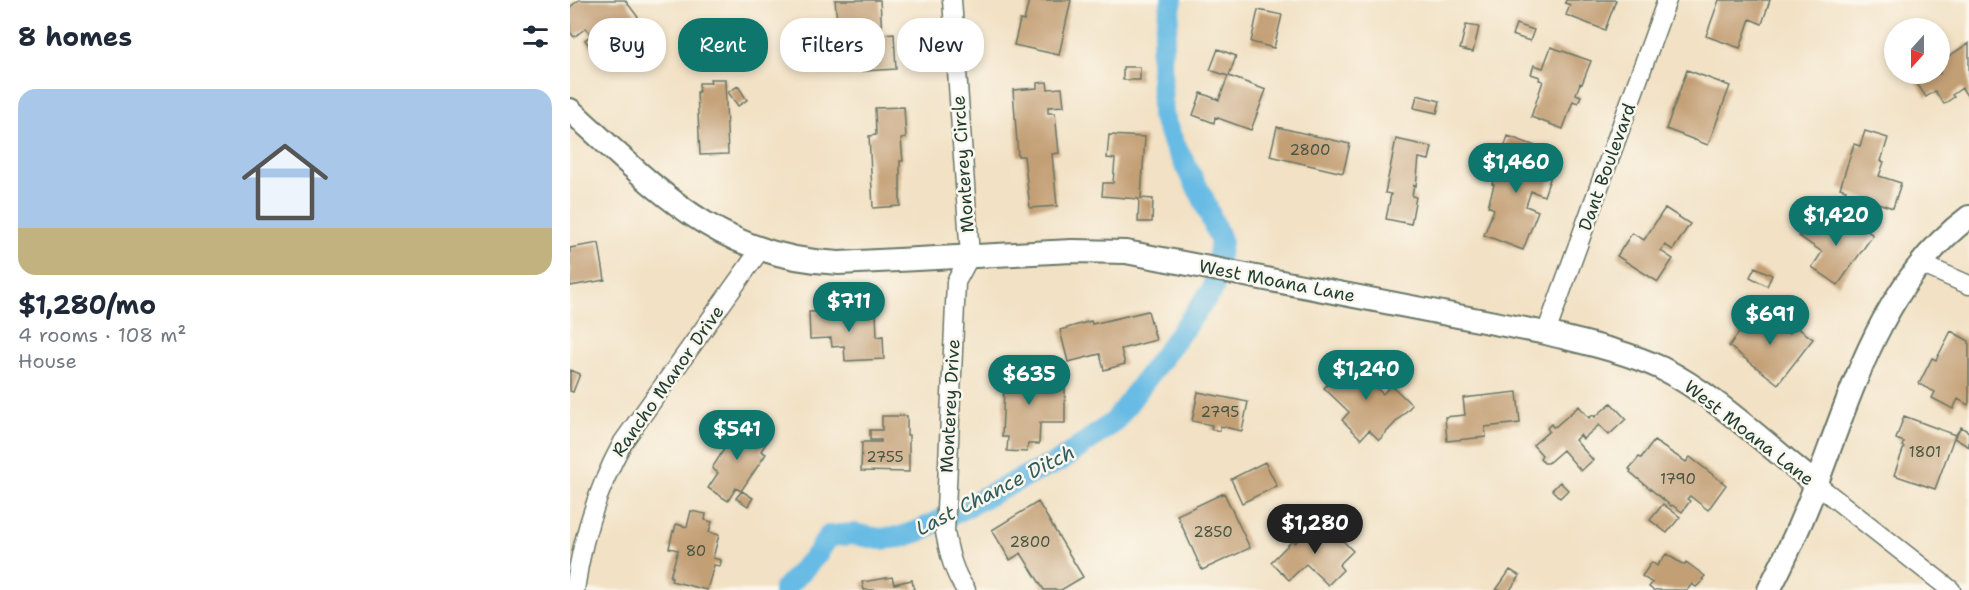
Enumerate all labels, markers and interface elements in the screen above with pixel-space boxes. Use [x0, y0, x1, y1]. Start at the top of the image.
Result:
chip: Buy [588, 18, 666, 72]
chip: Rent [678, 18, 768, 72]
chip: Filters [780, 18, 885, 72]
chip: New [897, 18, 984, 72]
north arrow [1884, 18, 1950, 84]
map controls [1884, 18, 1950, 84]
text: 8 homes [18, 19, 132, 54]
icon: filters [519, 20, 552, 53]
street label: Monterey Circle [946, 95, 980, 233]
street label: Dant Boulevard [1573, 100, 1641, 234]
icon: home [231, 128, 339, 236]
house number: 2800 [1289, 140, 1331, 160]
pin: $1,460 [1467, 143, 1565, 194]
text: $1,460 [1482, 149, 1550, 175]
pin: $1,420 [1787, 196, 1885, 247]
text: $1,420 [1803, 202, 1869, 228]
street label: West Moana Lane [1197, 254, 1357, 308]
pin: $711 [813, 282, 885, 333]
text: $1,280/mo [18, 287, 156, 322]
text: $711 [827, 288, 871, 314]
pin: $691 [1734, 295, 1806, 346]
street label: Rancho Manor Drive [607, 300, 729, 462]
text: $691 [1745, 301, 1795, 327]
text: 4 rooms · 108 m² [18, 322, 187, 348]
street label: Monterey Drive [935, 338, 965, 474]
text: House [18, 348, 77, 374]
pin: $1,240 [1317, 350, 1415, 401]
pin: $635 [993, 355, 1065, 406]
text: $1,240 [1332, 356, 1400, 382]
text: $635 [1002, 361, 1056, 387]
street label: West Moana Lane [1679, 375, 1819, 491]
house number: 2795 [1201, 402, 1239, 422]
pin: $541 [701, 410, 773, 461]
text: $541 [713, 416, 761, 442]
water label: Last Chance Ditch [911, 439, 1079, 541]
house number: 1801 [1909, 442, 1941, 462]
house number: 2755 [866, 447, 904, 467]
house number: 1790 [1660, 469, 1696, 489]
pin: $1,280 [1266, 504, 1364, 555]
text: $1,280 [1281, 510, 1349, 536]
house number: 2850 [1193, 522, 1233, 542]
house number: 2800 [1009, 532, 1051, 552]
house number: 80 [686, 541, 706, 561]

